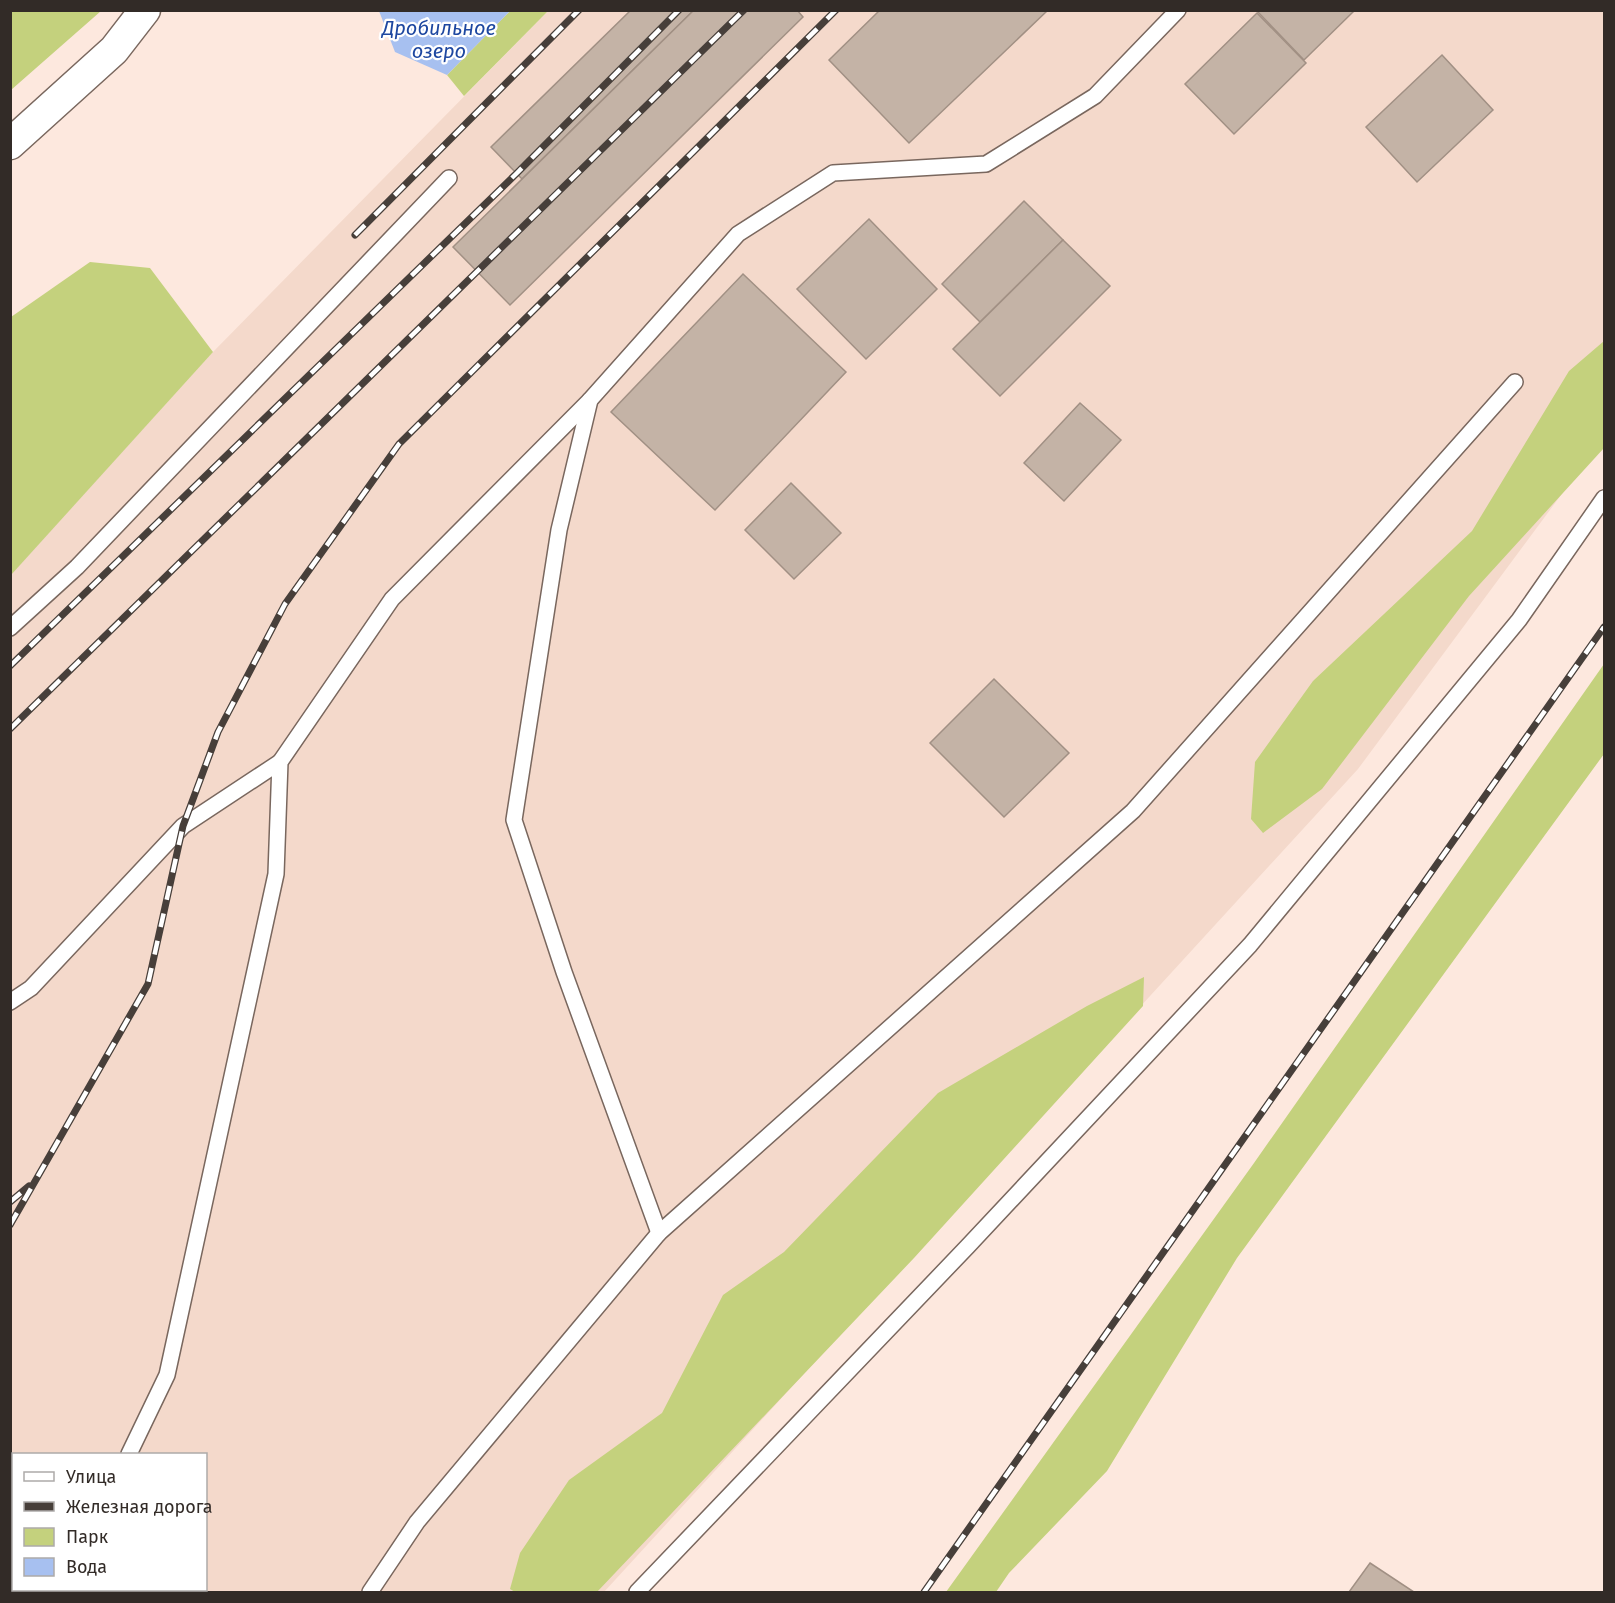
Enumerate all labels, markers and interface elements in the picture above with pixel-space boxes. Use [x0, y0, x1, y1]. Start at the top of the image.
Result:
water label: Дробильное озеро [380, 16, 496, 63]
legend [12, 1453, 207, 1591]
text: Улица [66, 1466, 116, 1488]
text: Железная дорога [66, 1496, 213, 1518]
text: Парк [66, 1526, 109, 1548]
text: Вода [66, 1556, 107, 1578]

